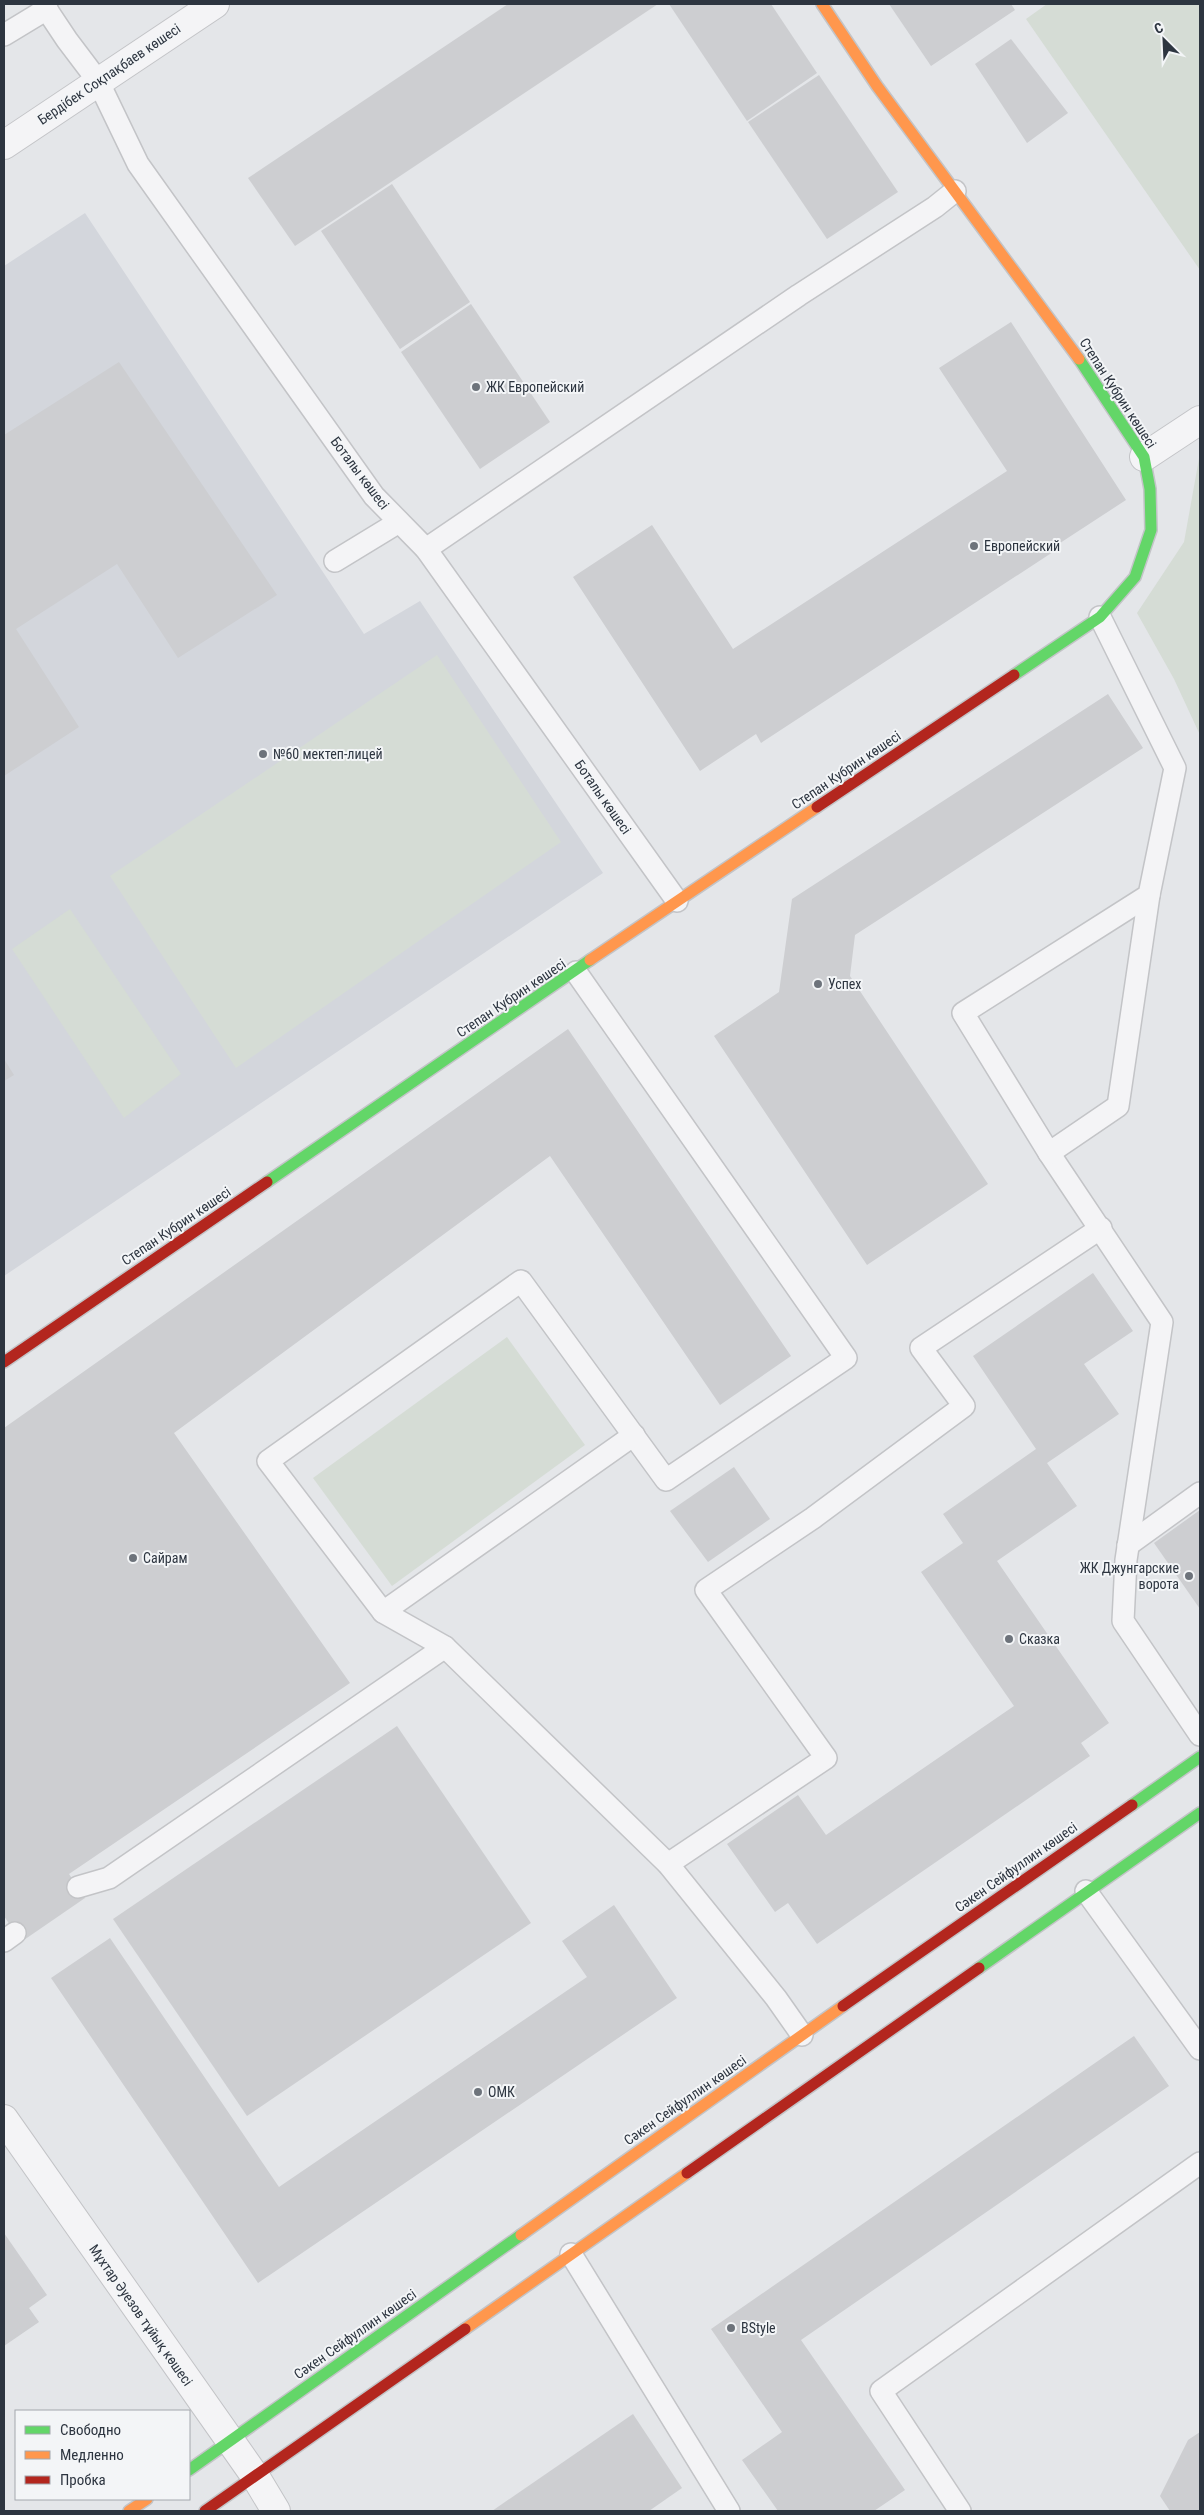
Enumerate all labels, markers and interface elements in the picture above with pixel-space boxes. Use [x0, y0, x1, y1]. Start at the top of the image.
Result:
north arrow [1139, 15, 1189, 65]
text: С [1152, 19, 1166, 37]
street label: Бердібек Соқпақбаев көшесі [35, 20, 183, 128]
street label: Степан Кубрин көшесі [1076, 335, 1160, 451]
place label: ЖК Европейский [486, 379, 584, 395]
marker: ЖК Европейский [470, 381, 482, 393]
street label: Боталы көшесі [328, 434, 392, 512]
place label: Европейский [984, 538, 1060, 554]
marker: Европейский [968, 540, 980, 552]
street label: Степан Кубрин көшесі [788, 728, 904, 812]
place label: №60 мектеп-лицей [273, 746, 383, 762]
marker: №60 мектеп-лицей [257, 748, 269, 760]
street label: Боталы көшесі [572, 757, 634, 837]
street label: Степан Кубрин көшесі [453, 956, 569, 1040]
place label: Успех [828, 976, 862, 992]
marker: Успех [812, 978, 824, 990]
street label: Степан Кубрин көшесі [118, 1184, 234, 1268]
place label: Сайрам [143, 1550, 187, 1566]
marker: Сайрам [127, 1552, 139, 1564]
place label: ЖК Джунгарские ворота [1080, 1560, 1179, 1592]
marker: ЖК Джунгарские ворота [1183, 1570, 1195, 1582]
place label: Сказка [1019, 1631, 1060, 1647]
marker: Сказка [1003, 1633, 1015, 1645]
street label: Сәкен Сейфуллин көшесі [952, 1819, 1080, 1915]
street label: Сәкен Сейфуллин көшесі [621, 2052, 749, 2148]
place label: ОМК [488, 2084, 515, 2100]
marker: ОМК [472, 2086, 484, 2098]
street label: Мұхтар Әуезов тұйық көшесі [86, 2241, 196, 2389]
street label: Сәкен Сейфуллин көшесі [291, 2286, 419, 2382]
place label: BStyle [741, 2320, 776, 2336]
marker: BStyle [725, 2322, 737, 2334]
legend [15, 2410, 190, 2500]
text: Свободно [60, 2421, 121, 2439]
text: Медленно [60, 2446, 124, 2464]
text: Пробка [60, 2471, 106, 2489]

